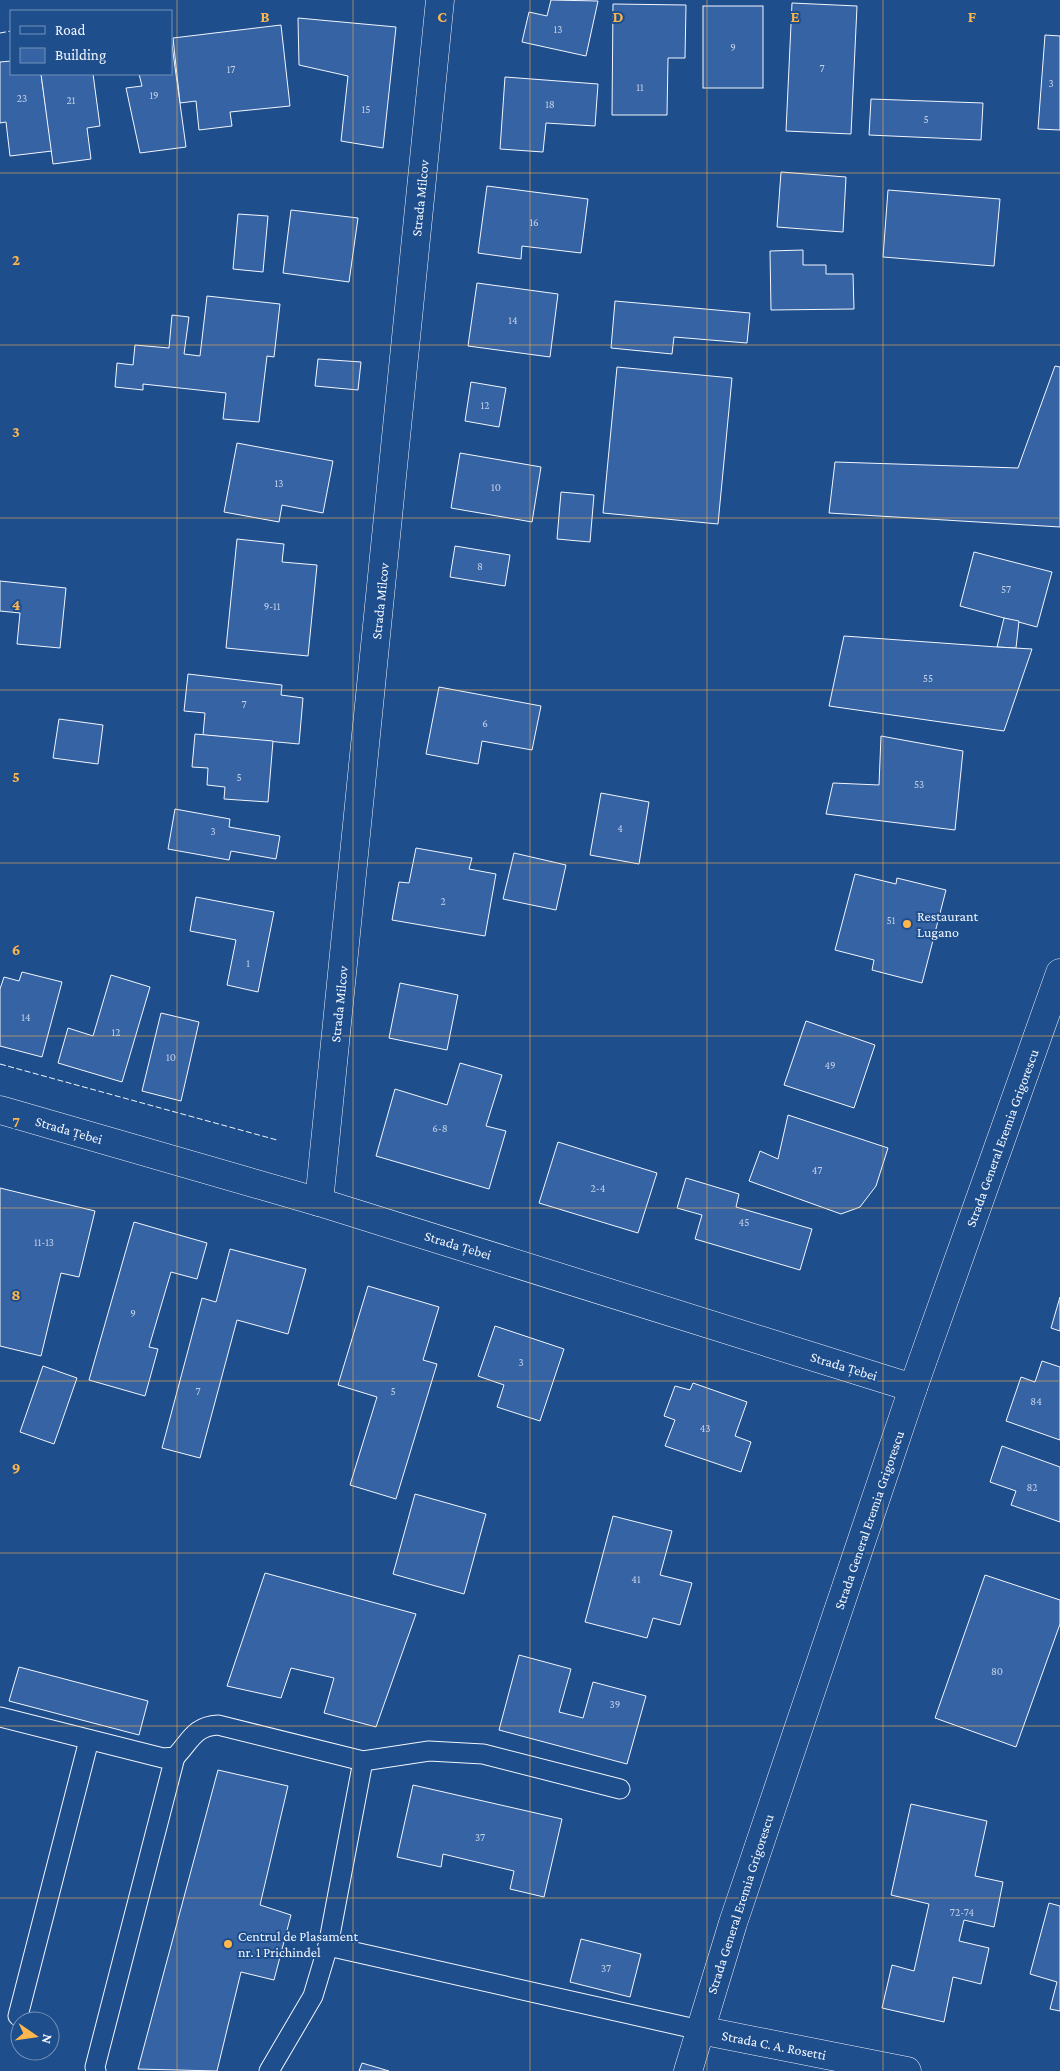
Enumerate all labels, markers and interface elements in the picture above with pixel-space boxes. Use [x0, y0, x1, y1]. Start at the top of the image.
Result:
text: B [260, 8, 270, 25]
text: C [437, 8, 447, 25]
text: D [612, 8, 624, 25]
text: E [790, 8, 800, 25]
text: F [968, 8, 977, 25]
legend [10, 10, 172, 75]
text: Road [55, 22, 86, 38]
house number: 13 [554, 23, 562, 35]
house number: 9 [730, 41, 736, 53]
text: Building [55, 47, 106, 64]
house number: 7 [819, 62, 825, 74]
house number: 17 [227, 63, 235, 75]
house number: 3 [1048, 77, 1054, 89]
house number: 11 [636, 81, 644, 93]
house number: 19 [149, 89, 159, 101]
house number: 23 [17, 92, 27, 104]
house number: 21 [67, 94, 76, 106]
house number: 18 [545, 98, 555, 110]
house number: 15 [362, 103, 370, 115]
house number: 5 [923, 113, 929, 125]
street label: Strada Milcov [408, 158, 432, 237]
house number: 16 [529, 216, 539, 228]
text: 2 [12, 251, 20, 268]
house number: 14 [508, 314, 518, 326]
house number: 12 [481, 399, 489, 411]
text: 3 [12, 423, 20, 440]
house number: 13 [275, 477, 283, 489]
house number: 10 [491, 481, 501, 493]
house number: 8 [477, 560, 483, 572]
street label: Strada Milcov [368, 561, 392, 640]
house number: 57 [1001, 583, 1011, 595]
text: 4 [12, 596, 21, 613]
house number: 9-11 [264, 600, 281, 612]
house number: 55 [923, 672, 933, 684]
house number: 7 [241, 698, 247, 710]
house number: 6 [482, 717, 488, 729]
text: 5 [12, 768, 20, 785]
house number: 5 [236, 771, 242, 783]
house number: 53 [914, 778, 924, 790]
house number: 4 [617, 822, 623, 834]
house number: 3 [210, 825, 216, 837]
house number: 2 [440, 895, 446, 907]
place label: Restaurant Lugano [917, 908, 978, 940]
house number: 51 [887, 914, 896, 926]
marker: Restaurant Lugano [901, 918, 913, 930]
text: 6 [12, 941, 20, 958]
house number: 1 [246, 957, 250, 969]
street label: Strada Milcov [327, 964, 351, 1043]
house number: 14 [21, 1011, 31, 1023]
house number: 12 [112, 1026, 120, 1038]
street label: Strada General Eremia Grigorescu [962, 1046, 1042, 1229]
house number: 10 [166, 1051, 176, 1063]
house number: 49 [824, 1059, 836, 1071]
text: 7 [12, 1113, 20, 1130]
street label: Strada Țebei [33, 1113, 105, 1149]
house number: 6-8 [432, 1122, 448, 1134]
house number: 47 [812, 1164, 822, 1176]
house number: 2-4 [591, 1182, 606, 1194]
house number: 45 [739, 1216, 749, 1228]
street label: Strada Țebei [422, 1227, 494, 1265]
house number: 11-13 [34, 1236, 54, 1248]
text: 8 [11, 1286, 21, 1303]
house number: 9 [130, 1307, 136, 1319]
street label: Strada Țebei [808, 1348, 880, 1386]
house number: 3 [518, 1356, 524, 1368]
house number: 7 [195, 1385, 201, 1397]
house number: 5 [390, 1385, 396, 1397]
house number: 84 [1030, 1395, 1042, 1407]
house number: 43 [700, 1422, 710, 1434]
street label: Strada General Eremia Grigorescu [831, 1428, 907, 1612]
text: 9 [12, 1459, 20, 1476]
house number: 82 [1026, 1481, 1038, 1493]
house number: 41 [631, 1573, 641, 1585]
house number: 80 [991, 1665, 1003, 1677]
house number: 39 [610, 1698, 620, 1710]
street label: Strada General Eremia Grigorescu [703, 1812, 777, 1996]
house number: 37 [475, 1831, 485, 1843]
house number: 72-74 [950, 1906, 975, 1918]
place label: Centrul de Plasament nr. 1 Prichindel [238, 1928, 358, 1960]
marker: Centrul de Plasament nr. 1 Prichindel [222, 1938, 234, 1950]
house number: 37 [601, 1962, 611, 1974]
north arrow [10, 2011, 60, 2061]
street label: Strada C. A. Rosetti [721, 2027, 828, 2063]
text: N [39, 2032, 57, 2046]

